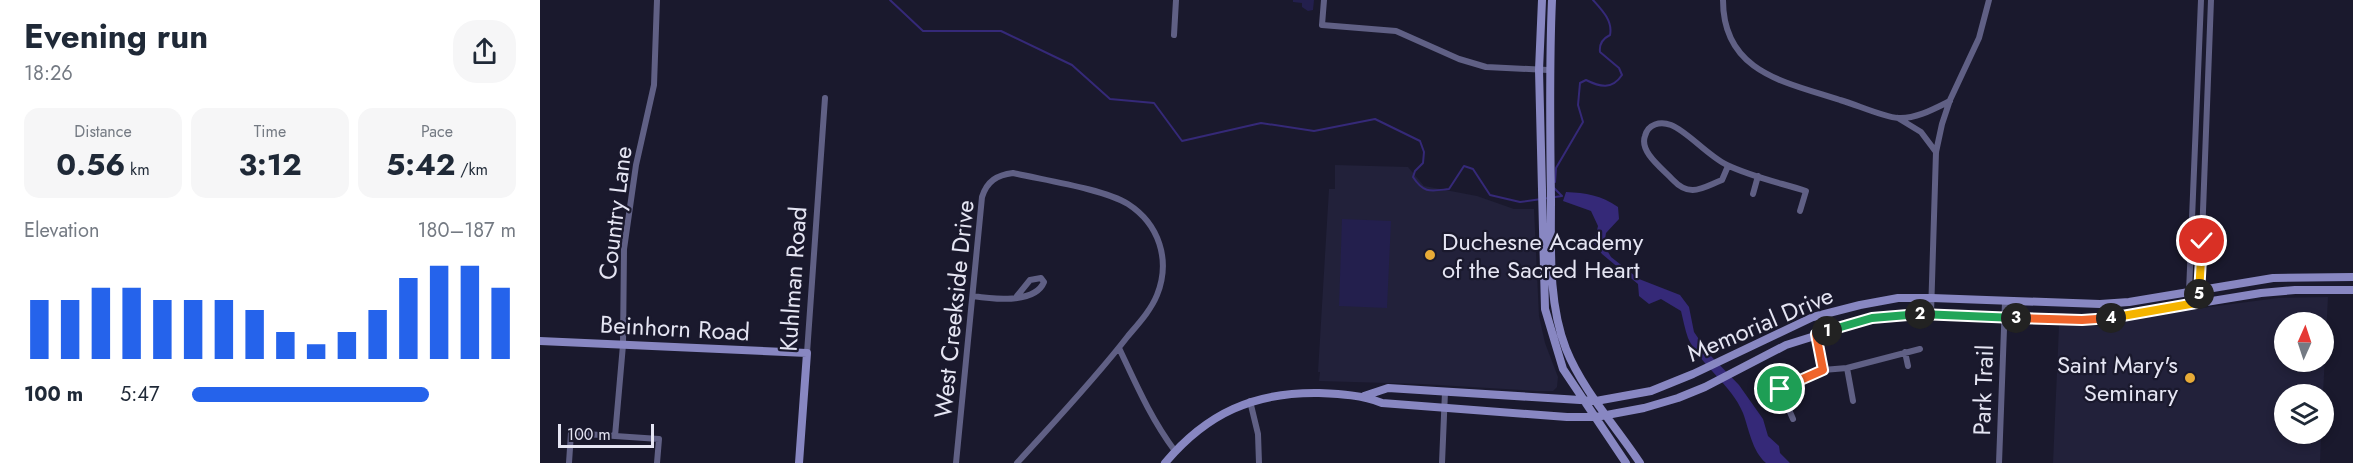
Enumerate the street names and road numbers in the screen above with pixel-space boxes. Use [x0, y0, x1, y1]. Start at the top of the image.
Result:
street label: Country Lane [589, 144, 641, 282]
street label: West Creekside Drive [925, 198, 983, 420]
street label: Kuhlman Road [770, 205, 816, 353]
street label: Memorial Drive [1681, 277, 1839, 371]
street label: Beinhorn Road [599, 307, 751, 349]
street label: Park Trail [1964, 344, 2002, 436]

